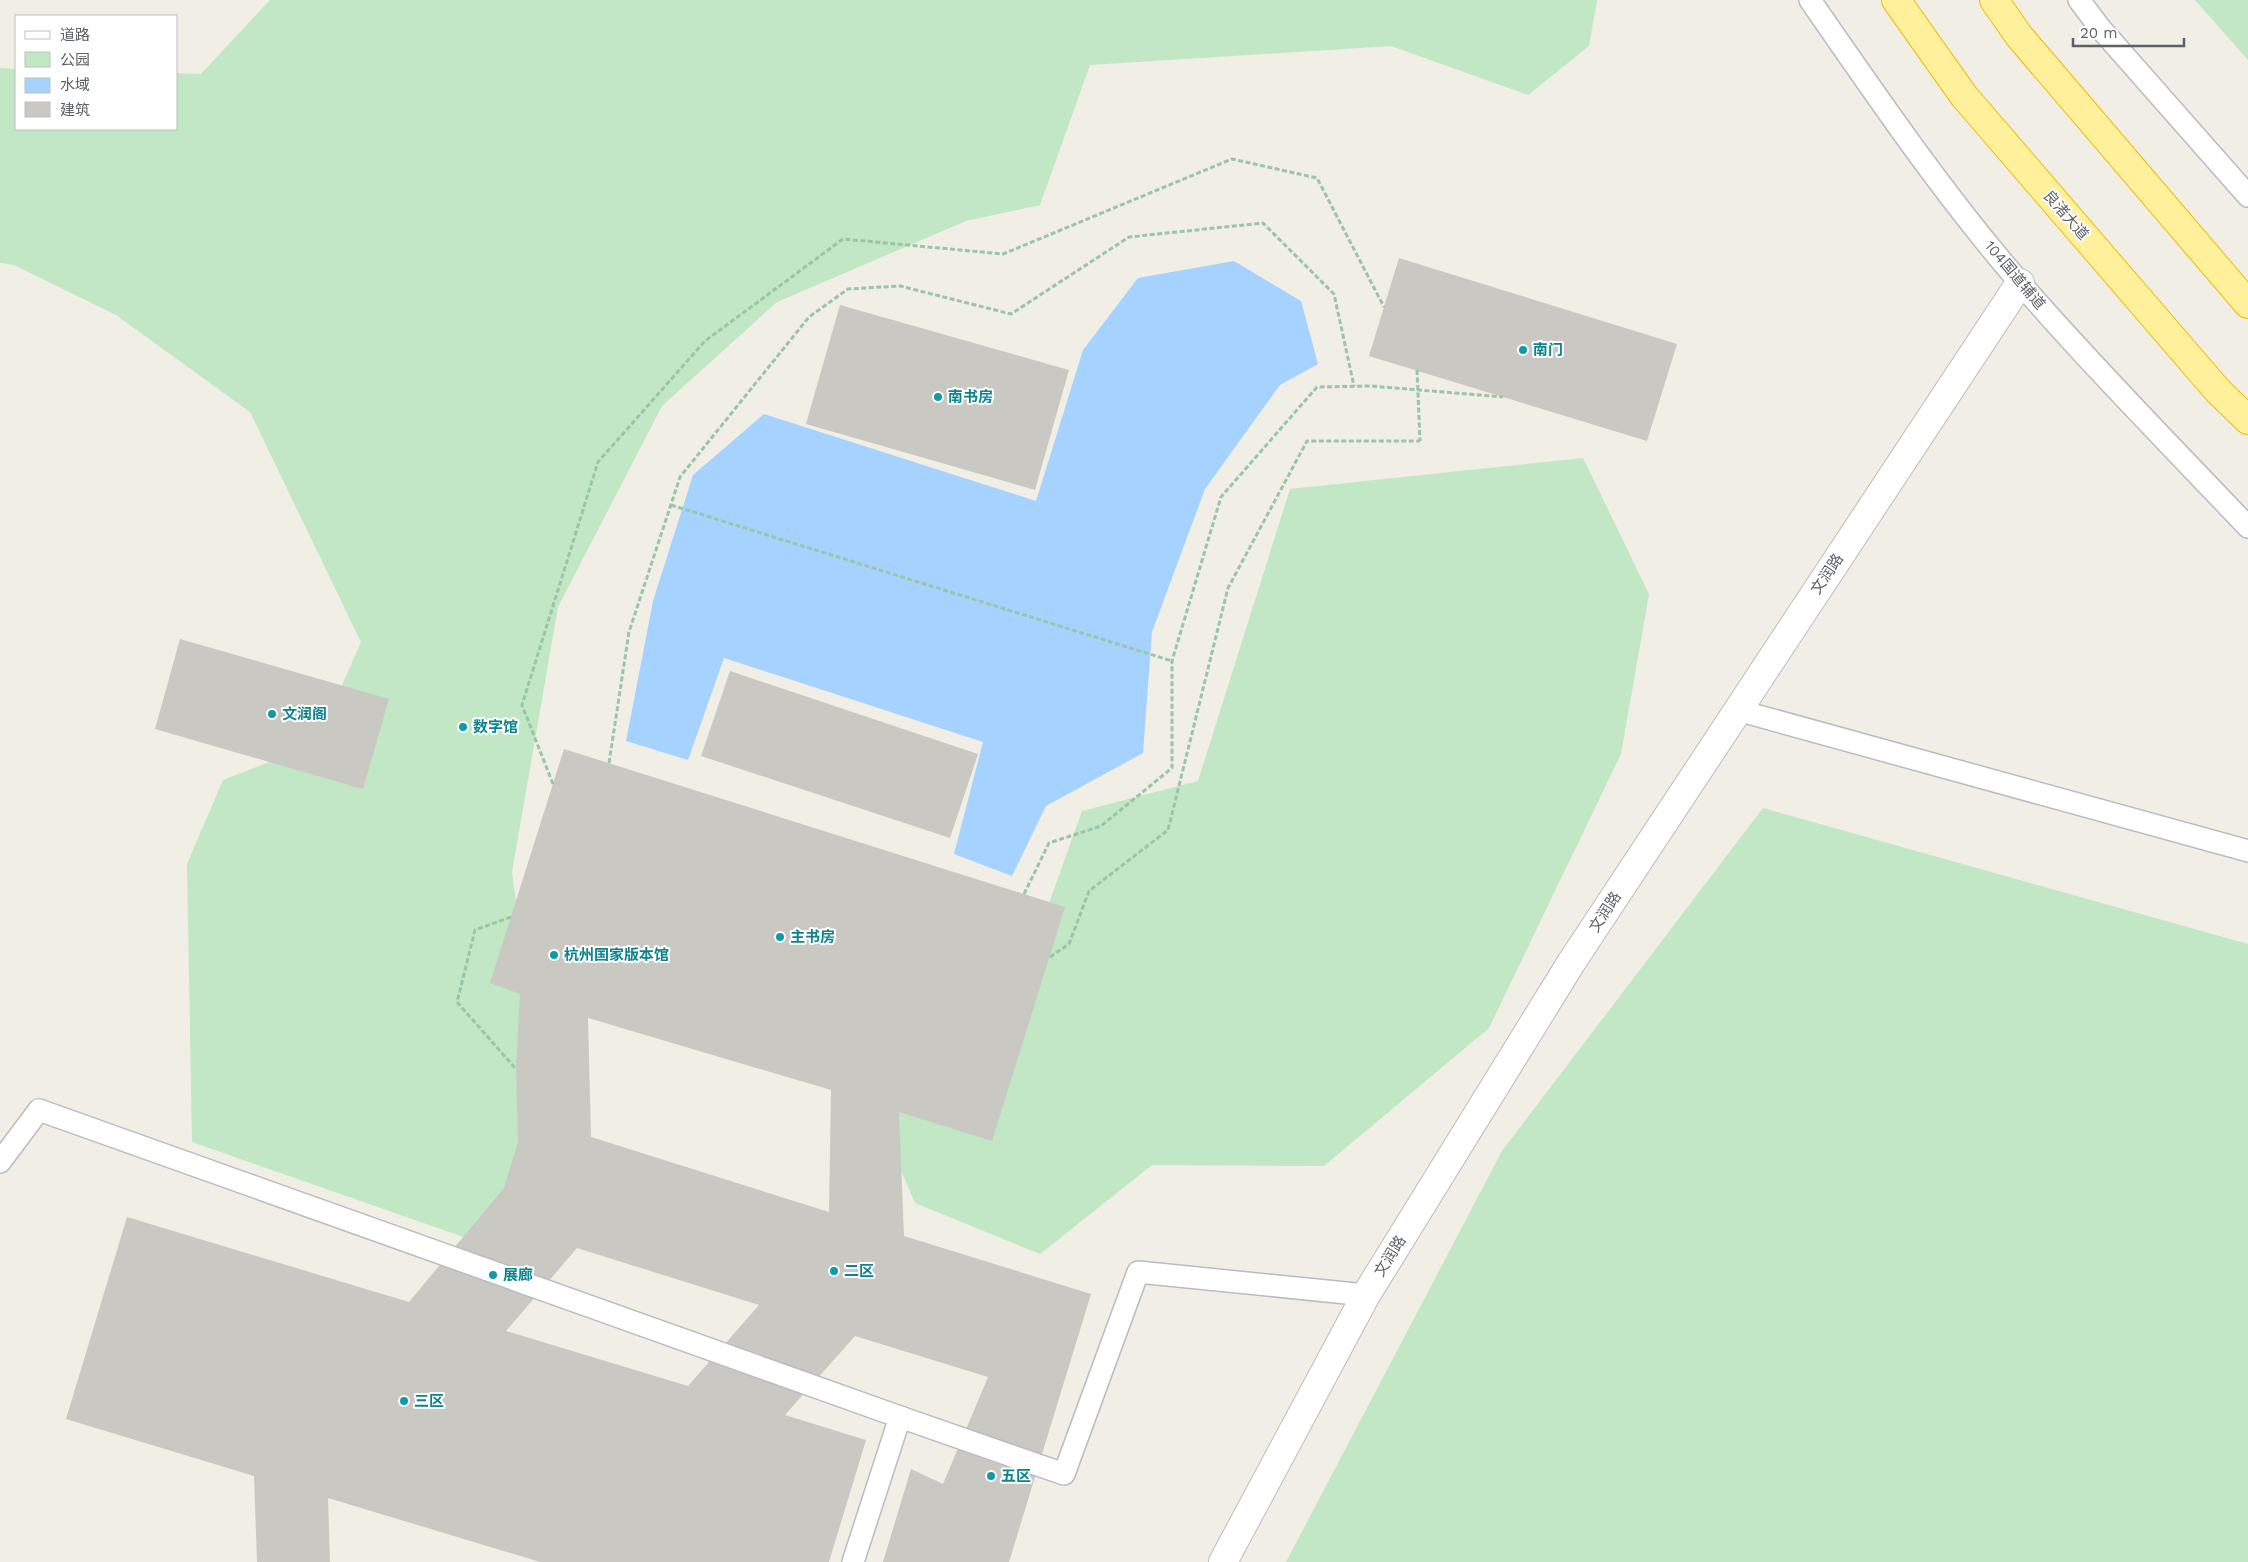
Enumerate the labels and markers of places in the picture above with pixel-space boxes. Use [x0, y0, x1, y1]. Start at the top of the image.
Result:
place label: 南门 [1533, 341, 1563, 359]
marker: 南门 [1517, 344, 1529, 356]
place label: 南书房 [948, 388, 993, 406]
marker: 南书房 [932, 391, 944, 403]
place label: 文润阁 [282, 705, 327, 723]
marker: 文润阁 [266, 708, 278, 720]
place label: 数字馆 [473, 718, 518, 736]
marker: 数字馆 [457, 721, 469, 733]
place label: 主书房 [790, 928, 835, 946]
marker: 主书房 [774, 931, 786, 943]
place label: 杭州国家版本馆 [564, 946, 669, 964]
marker: 杭州国家版本馆 [548, 949, 560, 961]
place label: 二区 [844, 1262, 874, 1280]
marker: 二区 [828, 1265, 840, 1277]
place label: 展廊 [503, 1266, 533, 1284]
marker: 展廊 [487, 1269, 499, 1281]
place label: 三区 [414, 1392, 444, 1410]
marker: 三区 [398, 1395, 410, 1407]
place label: 五区 [1001, 1467, 1031, 1485]
marker: 五区 [985, 1470, 997, 1482]

